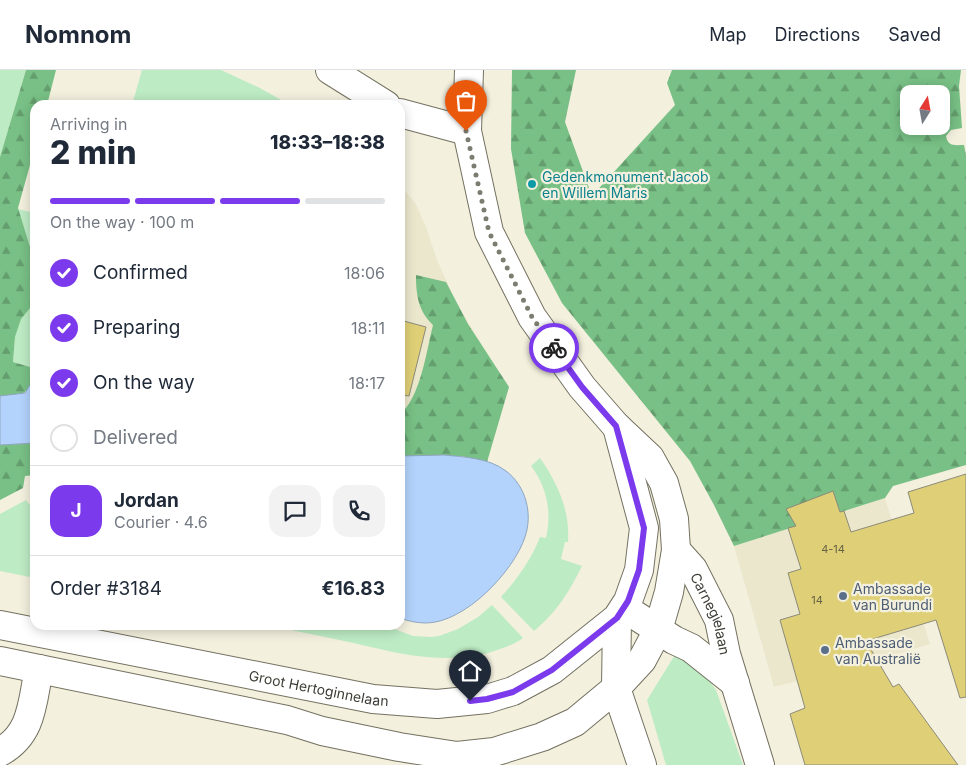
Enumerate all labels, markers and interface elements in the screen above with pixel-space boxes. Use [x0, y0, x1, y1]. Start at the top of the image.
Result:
text: Nomnom [25, 20, 131, 49]
text: Map [709, 24, 747, 45]
text: Directions [775, 24, 860, 45]
text: Saved [888, 24, 941, 45]
pin [445, 80, 487, 131]
north arrow [900, 85, 950, 135]
map controls [900, 85, 950, 135]
icon: bag [452, 87, 480, 115]
text: Arriving in [50, 114, 127, 134]
text: 18:33–18:38 [270, 131, 385, 154]
text: 2 min [50, 133, 136, 172]
place label: Gedenkmonument Jacob en Willem Maris [542, 168, 709, 201]
marker: Gedenkmonument Jacob en Willem Maris [526, 178, 538, 190]
text: On the way · 100 m [50, 212, 194, 232]
icon: check [50, 259, 78, 287]
text: Confirmed [93, 261, 188, 284]
text: 18:06 [344, 263, 385, 283]
icon: check [50, 314, 78, 342]
text: Preparing [93, 316, 180, 339]
text: 18:11 [351, 318, 385, 338]
courier [529, 323, 579, 373]
icon: bike [540, 334, 568, 362]
icon: check [50, 369, 78, 397]
text: On the way [93, 371, 195, 394]
text: 18:17 [348, 373, 385, 393]
text: Delivered [93, 426, 178, 449]
button: chat [269, 485, 321, 537]
button: phone [333, 485, 385, 537]
text: Jordan [114, 489, 179, 512]
text: J [70, 499, 82, 522]
text: Courier · 4.6 [114, 512, 208, 532]
house number: 4-14 [821, 542, 845, 556]
street label: Carnegielaan [688, 569, 734, 656]
text: Order #3184 [50, 577, 162, 600]
text: €16.83 [322, 577, 385, 600]
place label: Ambassade van Burundi [853, 580, 932, 613]
marker: Ambassade van Burundi [837, 590, 849, 602]
house number: 14 [811, 593, 823, 607]
place label: Ambassade van Australië [835, 634, 921, 667]
marker: Ambassade van Australië [819, 644, 831, 656]
pin [449, 650, 491, 701]
icon: home [456, 657, 484, 685]
street label: Groot Hertoginnelaan [248, 666, 389, 709]

